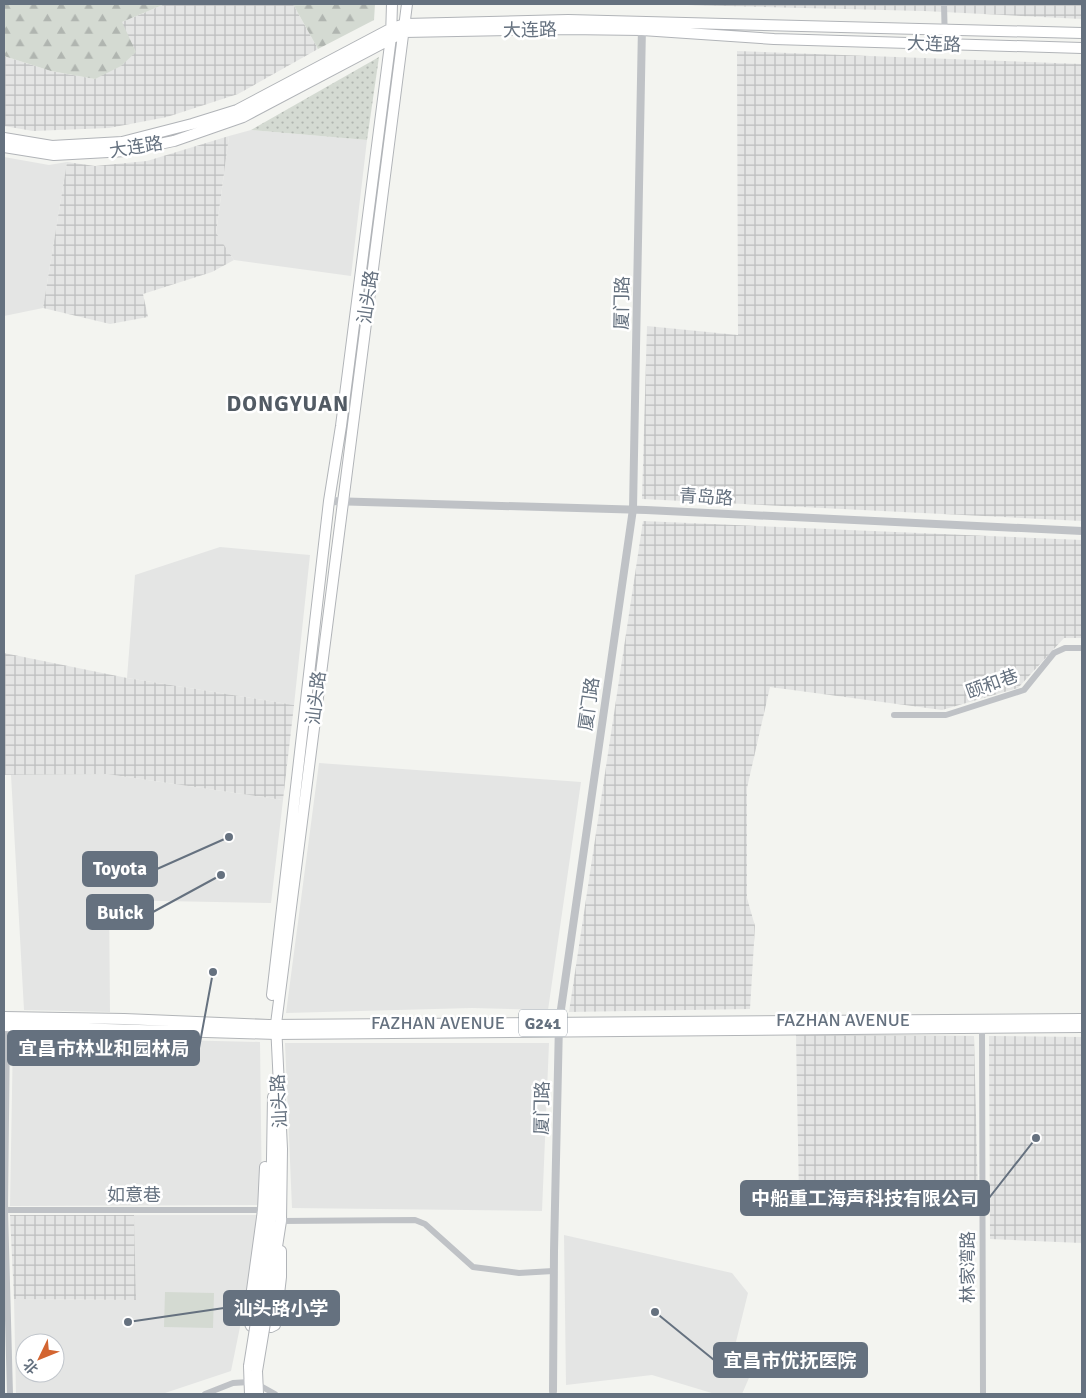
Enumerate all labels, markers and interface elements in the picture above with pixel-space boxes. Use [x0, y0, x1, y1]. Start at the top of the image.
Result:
street label: 大连路 [503, 19, 557, 41]
street label: 大连路 [907, 32, 961, 56]
street label: 大连路 [108, 132, 164, 162]
street label: 汕头路 [353, 269, 383, 325]
street label: 厦门路 [611, 276, 633, 330]
district label: DONGYUAN [227, 390, 349, 417]
street label: 青岛路 [678, 485, 734, 509]
street label: 颐和巷 [963, 664, 1021, 704]
street label: 汕头路 [302, 670, 330, 726]
street label: 厦门路 [574, 676, 604, 732]
callout: Toyota [83, 852, 157, 886]
text: Toyota [93, 857, 147, 881]
callout: Buick [87, 895, 153, 929]
text: Buick [97, 901, 143, 925]
street label: FAZHAN AVENUE [776, 1009, 910, 1031]
road number: G241 [519, 1010, 567, 1036]
street label: FAZHAN AVENUE [371, 1012, 505, 1034]
callout: 宜昌市林业和园林局 [8, 1031, 199, 1065]
text: 宜昌市林业和园林局 [18, 1037, 190, 1061]
street label: 汕头路 [267, 1073, 291, 1129]
street label: 厦门路 [531, 1081, 553, 1135]
callout: 中船重工海声科技有限公司 [741, 1181, 989, 1215]
street label: 如意巷 [107, 1184, 161, 1206]
text: 中船重工海声科技有限公司 [751, 1187, 979, 1211]
street label: 林家湾路 [957, 1231, 979, 1303]
callout: 汕头路小学 [224, 1291, 339, 1325]
text: 汕头路小学 [233, 1297, 329, 1321]
north arrow [15, 1333, 65, 1383]
callout: 宜昌市优抚医院 [714, 1343, 867, 1377]
text: 宜昌市优抚医院 [723, 1349, 857, 1373]
text: 北 [20, 1356, 42, 1377]

